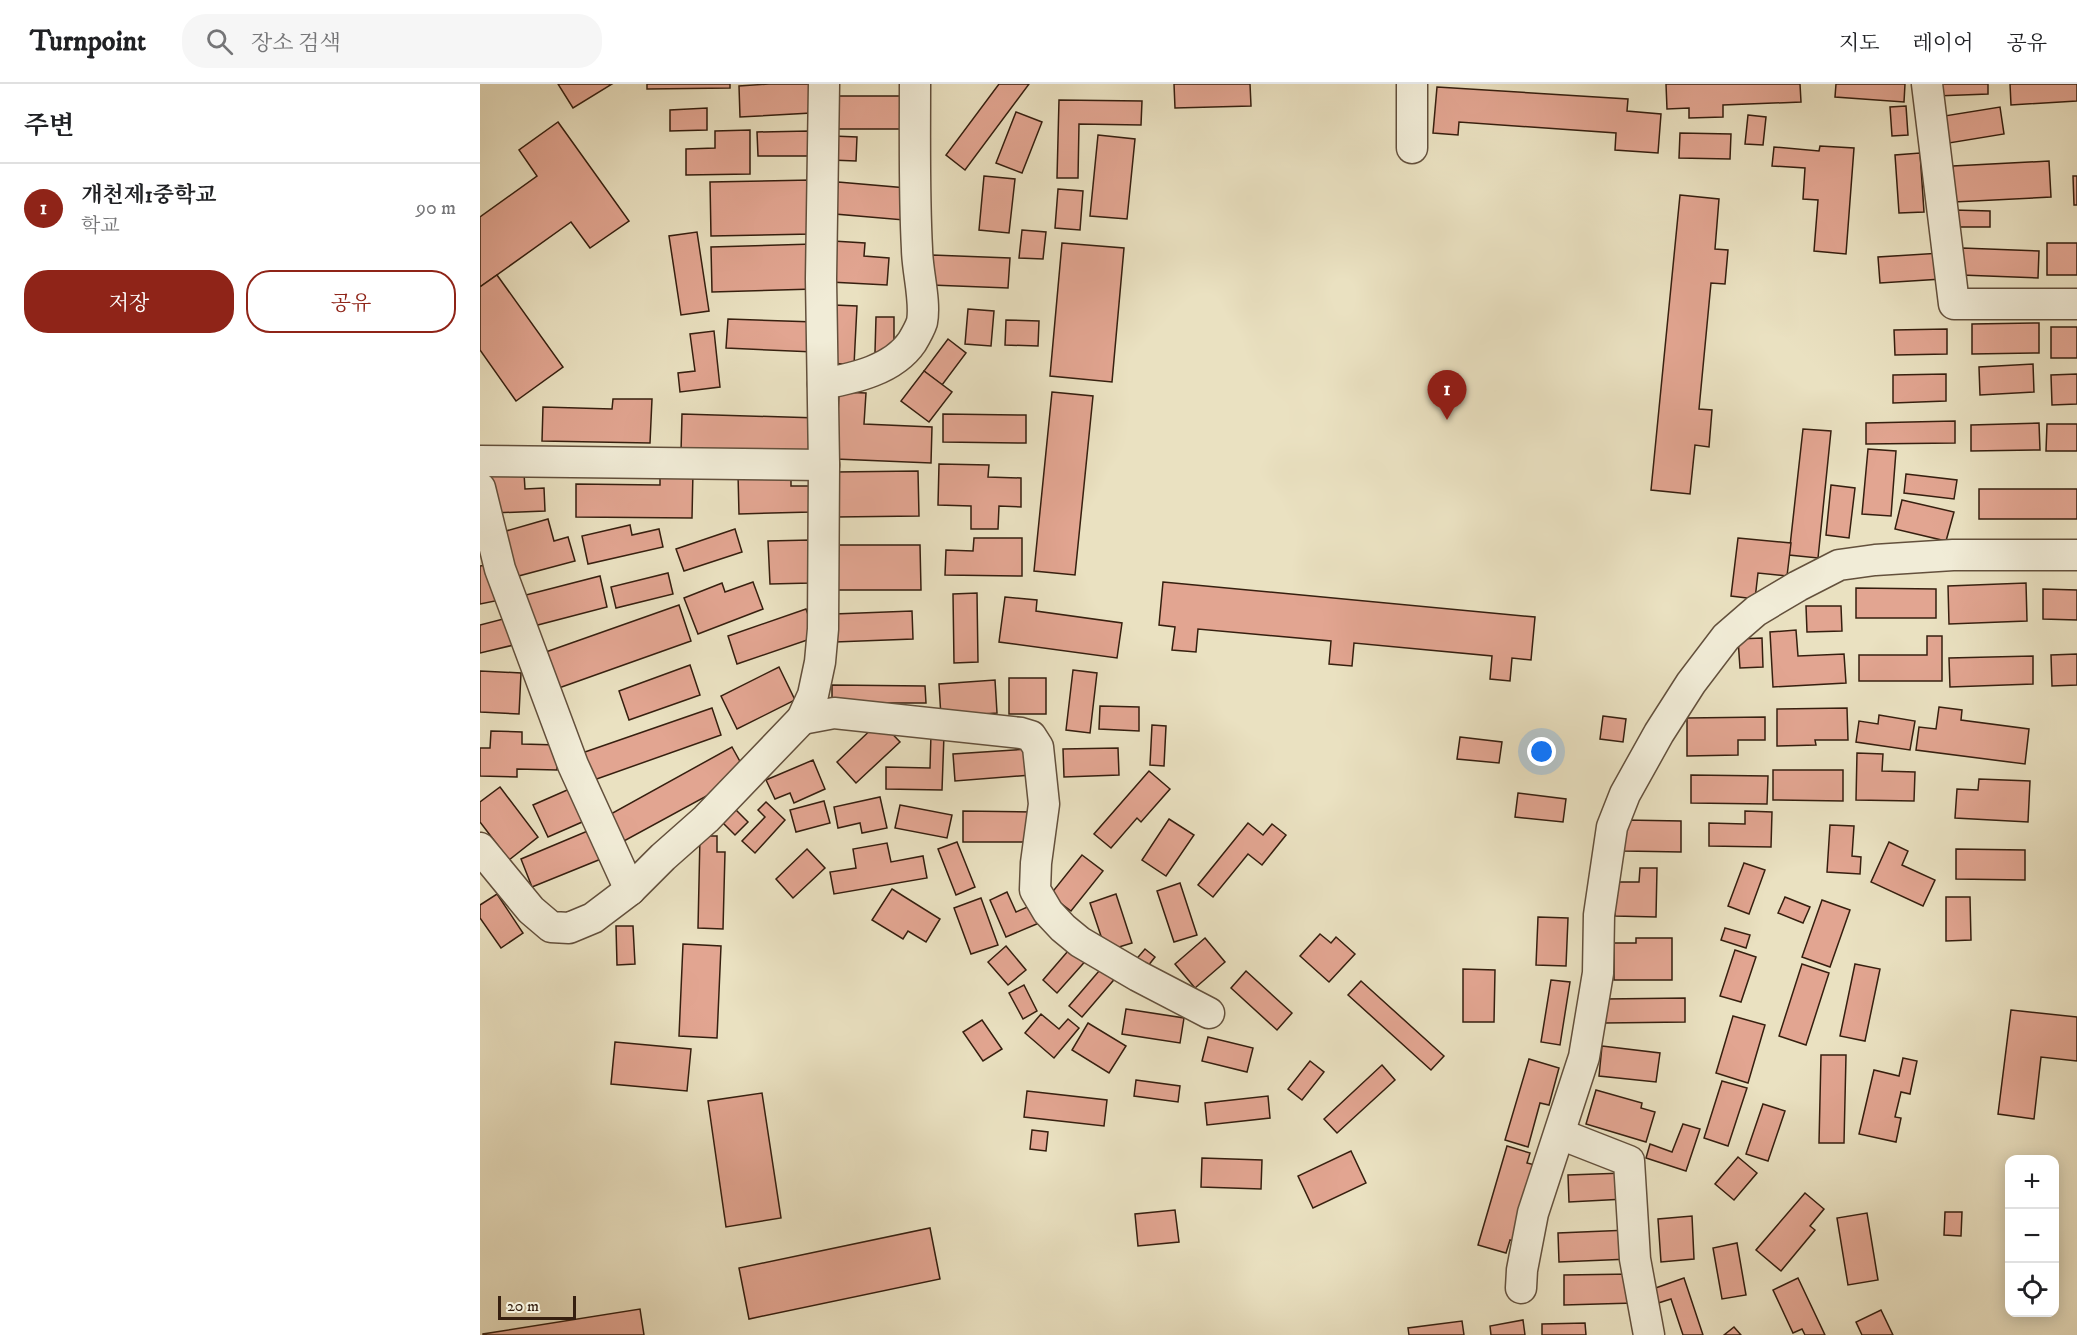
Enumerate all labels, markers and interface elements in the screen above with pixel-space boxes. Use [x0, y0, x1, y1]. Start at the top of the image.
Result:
search box [182, 14, 602, 68]
text: Turnpoint [30, 24, 146, 59]
icon: search [203, 25, 236, 58]
text: 장소 검색 [251, 30, 341, 57]
text: 지도 [1839, 31, 1880, 57]
text: 레이어 [1913, 31, 1973, 57]
text: 공유 [2006, 31, 2047, 57]
text: 주변 [24, 110, 74, 143]
text: 개천제1중학교 [81, 182, 217, 209]
text: 1 [40, 196, 47, 221]
text: 90 m [416, 196, 456, 221]
text: 학교 [81, 214, 120, 239]
button: 저장 [24, 270, 234, 333]
button: 공유 [246, 270, 456, 333]
pin: 1 [1428, 370, 1466, 420]
your location [1527, 737, 1556, 766]
map controls [2005, 1155, 2059, 1317]
button: + [2005, 1155, 2059, 1209]
button: − [2005, 1209, 2059, 1263]
button: locate [2005, 1263, 2059, 1317]
scale bar [498, 1293, 576, 1320]
text: 20 m [507, 1296, 539, 1316]

